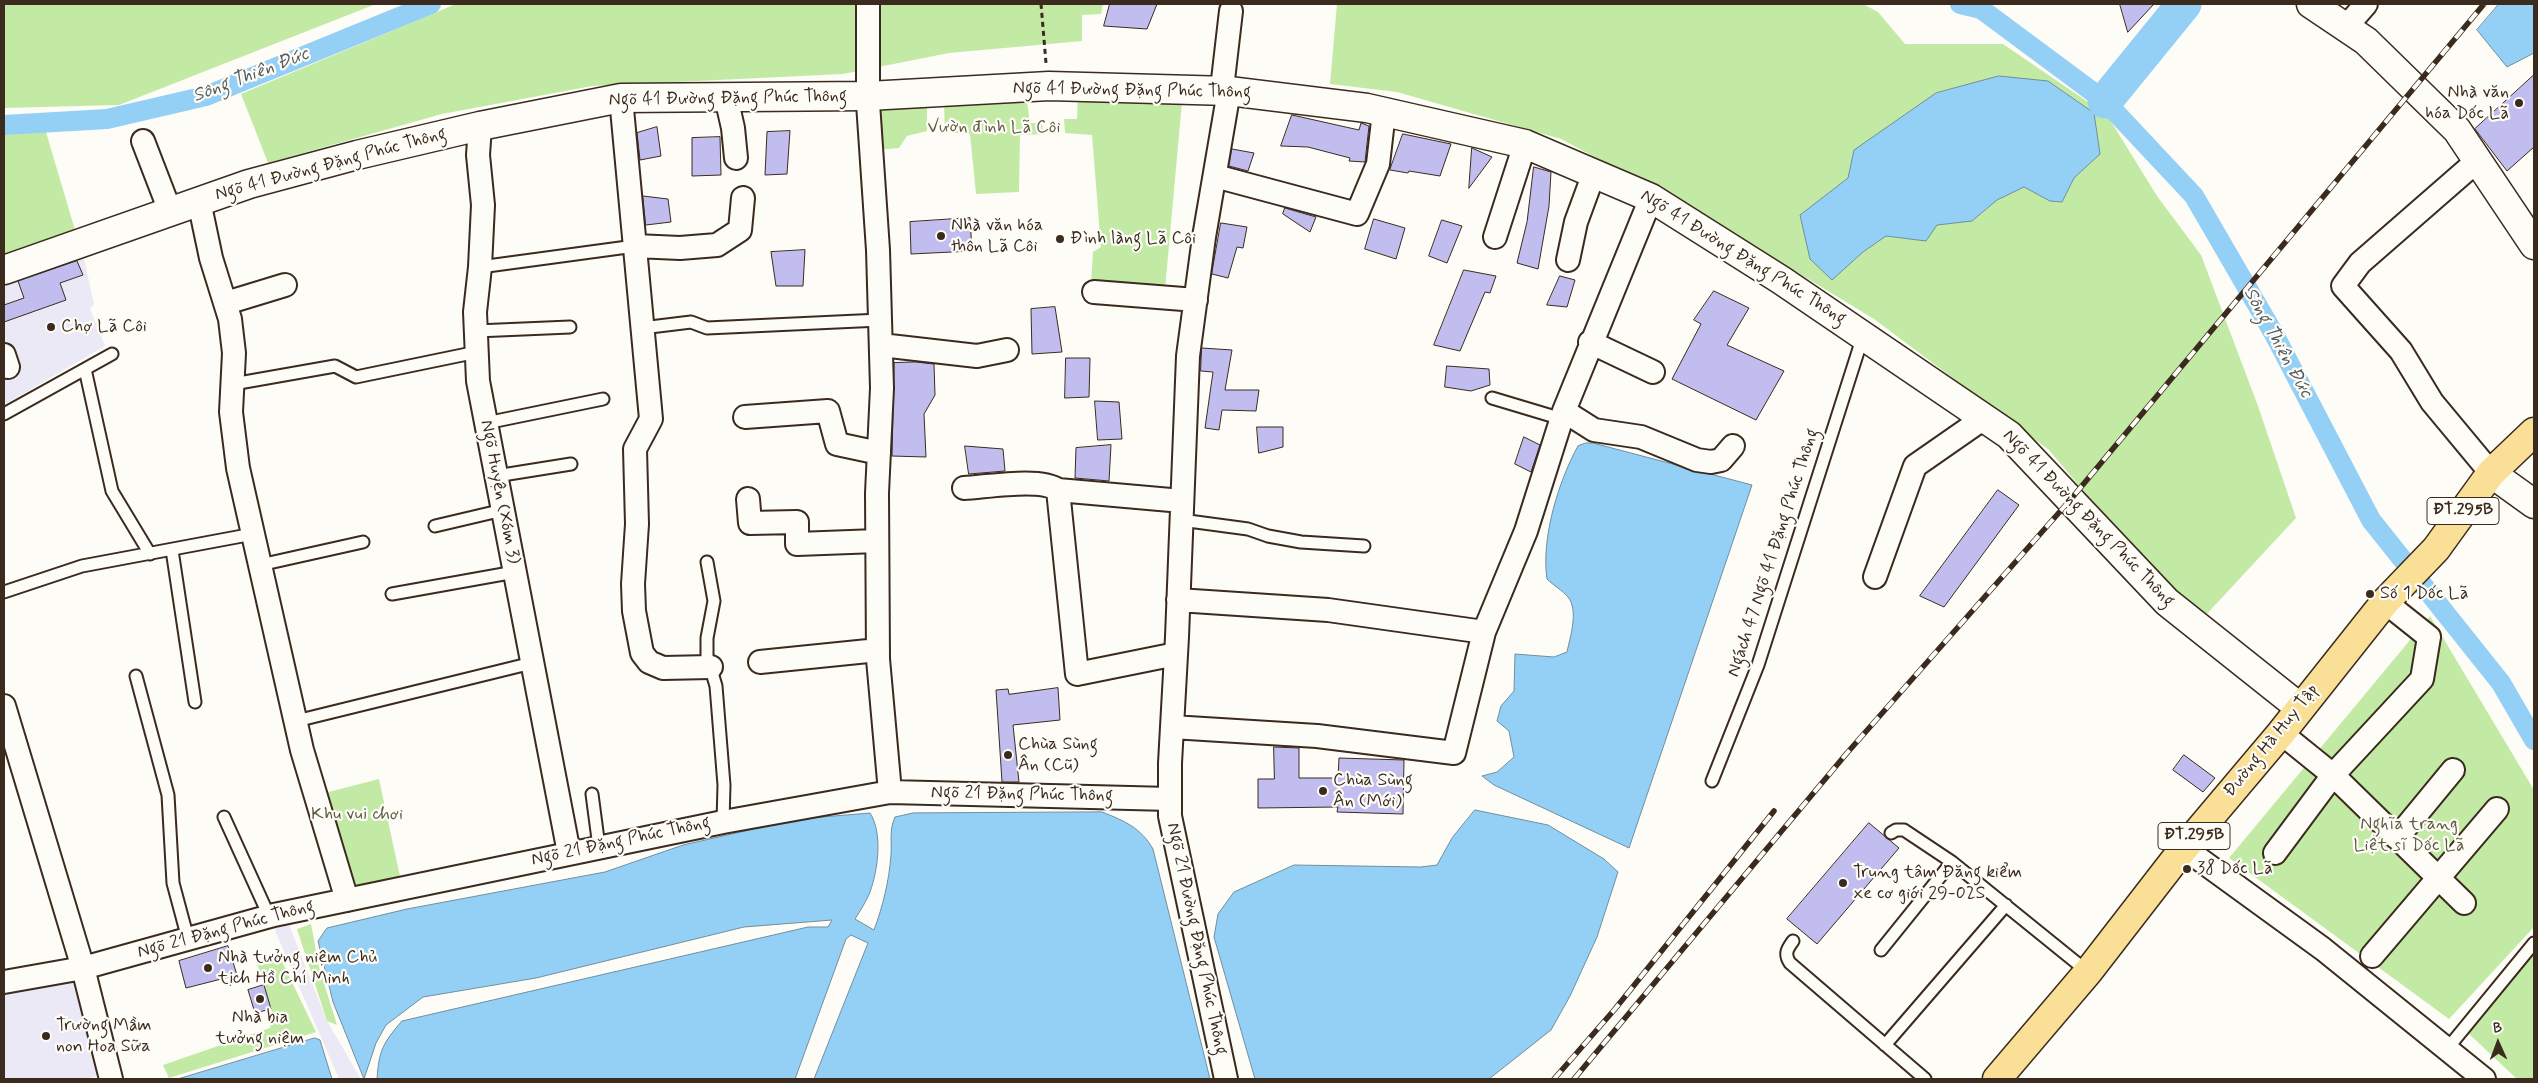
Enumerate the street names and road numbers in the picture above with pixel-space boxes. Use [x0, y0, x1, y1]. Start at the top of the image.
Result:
street label: Ngõ 41 Đường Đặng Phúc Thông [1013, 78, 1251, 104]
street label: Ngõ 41 Đường Đặng Phúc Thông [609, 86, 847, 112]
street label: Ngõ 41 Đường Đặng Phúc Thông [213, 124, 449, 206]
street label: Ngõ 41 Đường Đặng Phúc Thông [1636, 186, 1850, 330]
street label: Ngõ Huyện (Xóm 3) [474, 418, 524, 566]
street label: Ngách 47 Ngõ 41 Đặng Phúc Thông [1724, 426, 1824, 680]
street label: Ngõ 41 Đường Đặng Phúc Thông [1997, 426, 2179, 612]
road number: ĐT.295B [2427, 498, 2499, 524]
street label: Đường Hà Huy Tập [2220, 680, 2324, 802]
street label: Ngõ 21 Đặng Phúc Thông [931, 783, 1113, 807]
street label: Ngõ 21 Đặng Phúc Thông [530, 812, 712, 872]
street label: Ngõ 21 Đường Đặng Phúc Thông [1161, 821, 1231, 1057]
road number: ĐT.295B [2158, 822, 2230, 849]
street label: Ngõ 21 Đặng Phúc Thông [135, 896, 317, 964]

